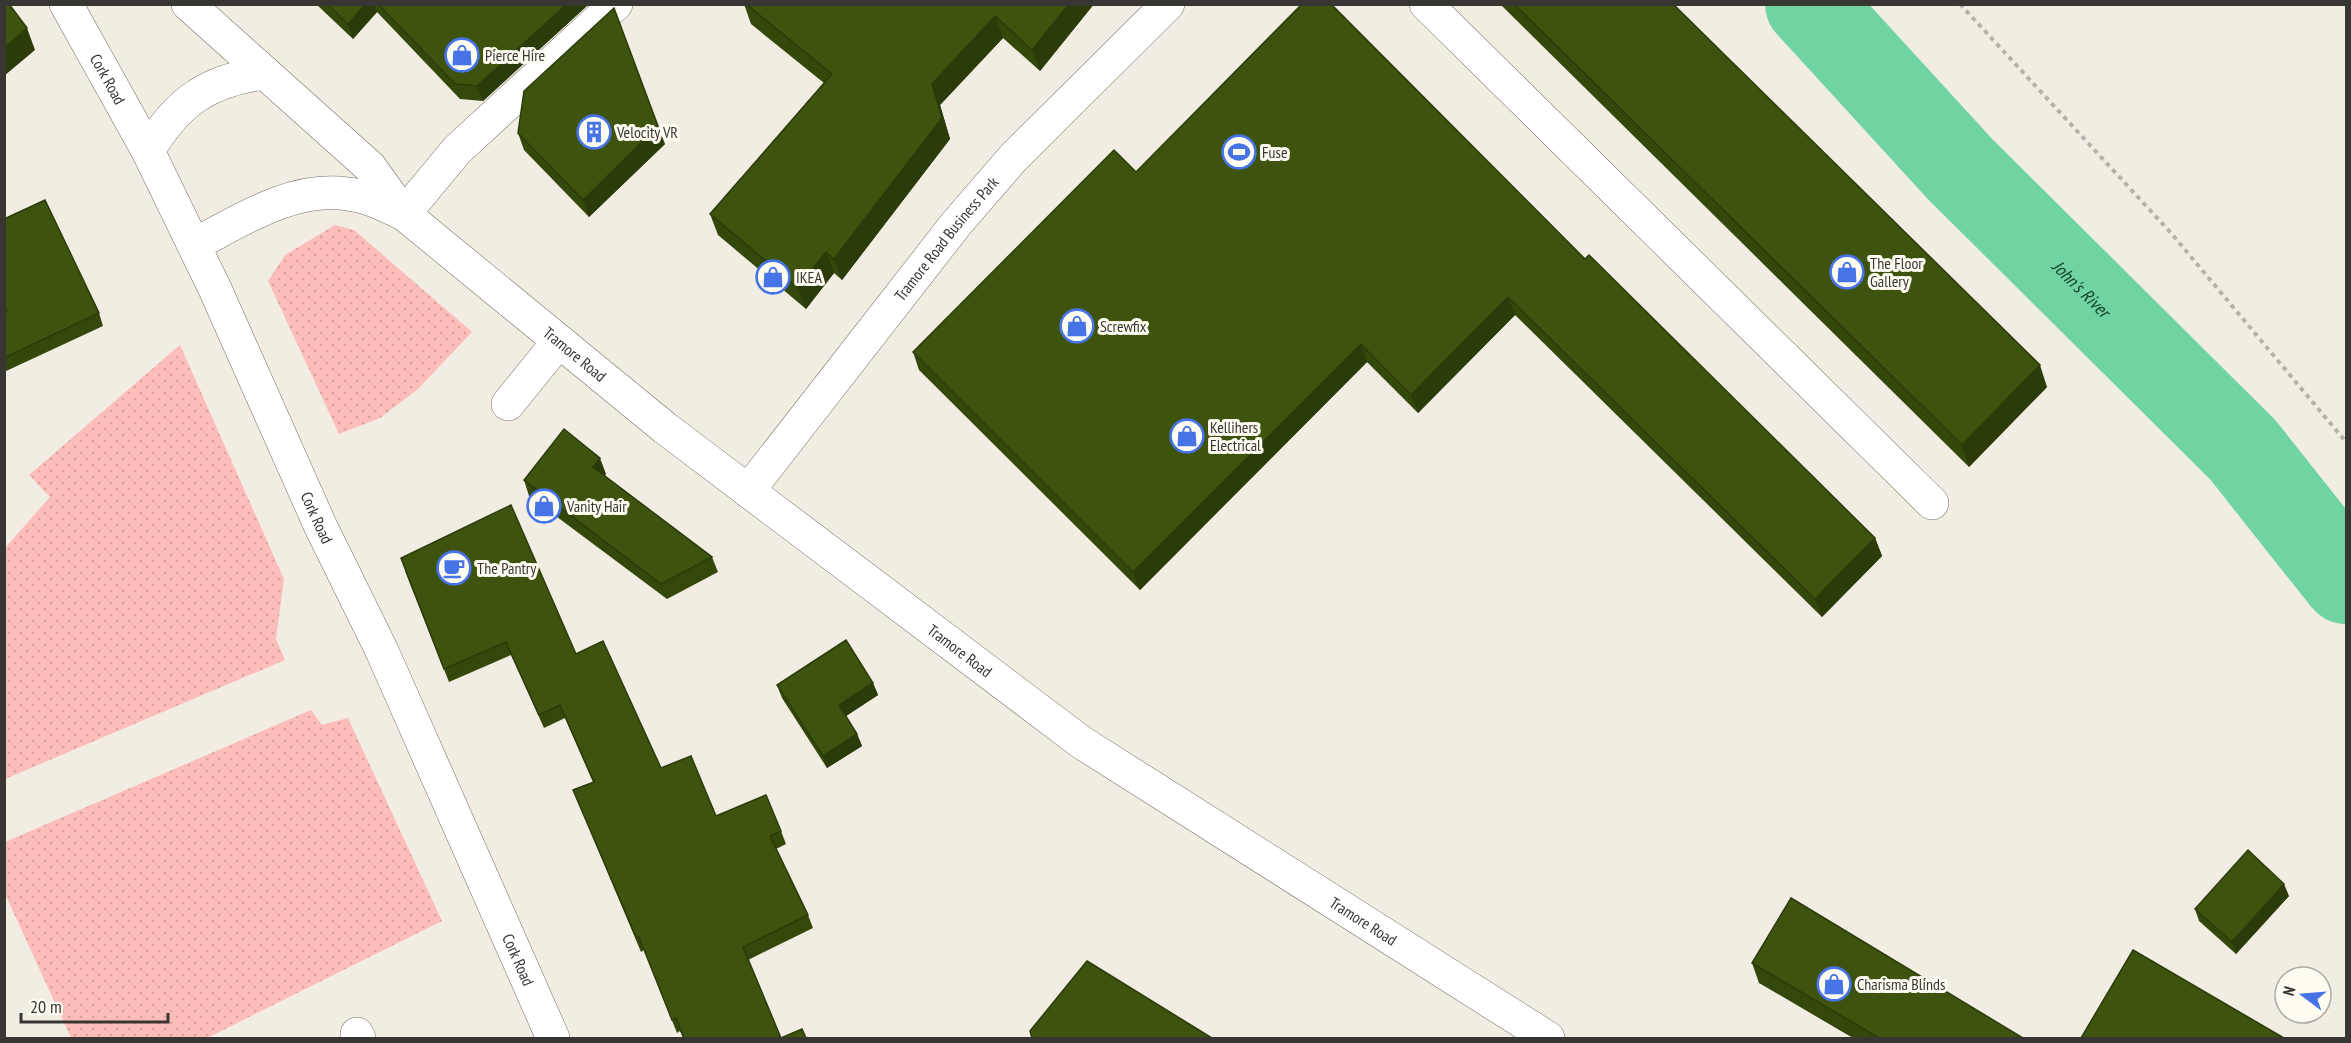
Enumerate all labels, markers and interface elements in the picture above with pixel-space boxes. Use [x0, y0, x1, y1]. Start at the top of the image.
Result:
shop icon: Pierce Hire [444, 37, 480, 73]
place label: Pierce Hire [485, 45, 545, 65]
street label: Cork Road [86, 50, 130, 108]
building icon: Velocity VR [576, 114, 612, 150]
place label: Velocity VR [616, 122, 678, 142]
sports icon: Fuse [1221, 134, 1257, 170]
place label: Fuse [1262, 142, 1288, 162]
street label: Tramore Road Business Park [890, 172, 1003, 305]
place label: The Floor Gallery [1870, 253, 1923, 291]
shop icon: The Floor Gallery [1829, 254, 1865, 290]
water label: John's River [2047, 254, 2117, 324]
shop icon: IKEA [755, 259, 791, 295]
place label: IKEA [796, 267, 822, 287]
shop icon: Screwfix [1059, 308, 1095, 344]
place label: Screwfix [1100, 316, 1147, 336]
street label: Tramore Road [539, 322, 611, 386]
place label: Kellihers Electrical [1210, 417, 1261, 455]
shop icon: Kellihers Electrical [1169, 418, 1205, 454]
shop icon: Vanity Hair [526, 488, 562, 524]
street label: Cork Road [296, 489, 338, 547]
place label: Vanity Hair [566, 496, 627, 516]
cafe icon: The Pantry [436, 550, 472, 586]
place label: The Pantry [477, 558, 536, 578]
street label: Tramore Road [924, 620, 996, 681]
street label: Tramore Road [1326, 892, 1401, 950]
street label: Cork Road [498, 931, 539, 989]
north arrow [2273, 965, 2333, 1025]
shop icon: Charisma Blinds [1816, 966, 1852, 1002]
place label: Charisma Blinds [1857, 974, 1945, 994]
text: N [2278, 984, 2299, 998]
scale bar [21, 986, 168, 1024]
text: 20 m [30, 995, 62, 1018]

